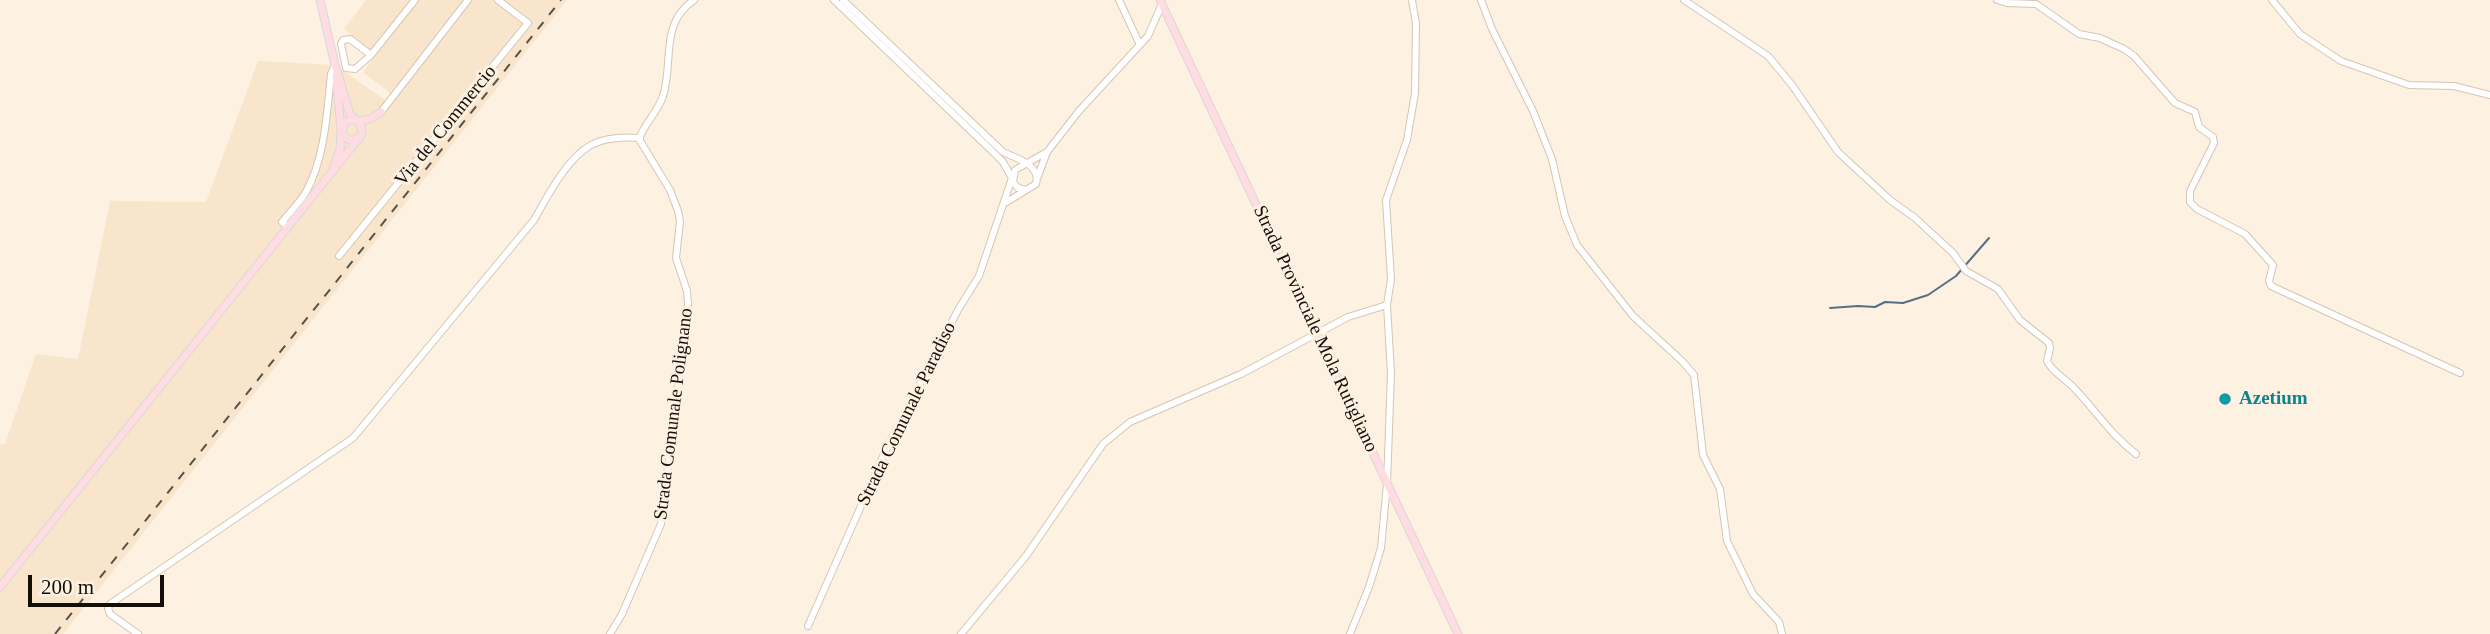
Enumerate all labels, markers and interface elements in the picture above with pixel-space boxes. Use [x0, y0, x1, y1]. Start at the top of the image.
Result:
street label: Via del Commercio [390, 61, 502, 191]
street label: Strada Provinciale Mola Rutigliano [1248, 202, 1382, 456]
street label: Strada Comunale Polignano [650, 307, 698, 521]
street label: Strada Comunale Paradiso [853, 318, 961, 510]
place label: Azetium [2239, 388, 2308, 410]
marker: Azetium [2217, 391, 2233, 407]
scale bar [32, 560, 168, 604]
text: 200 m [41, 575, 94, 599]

